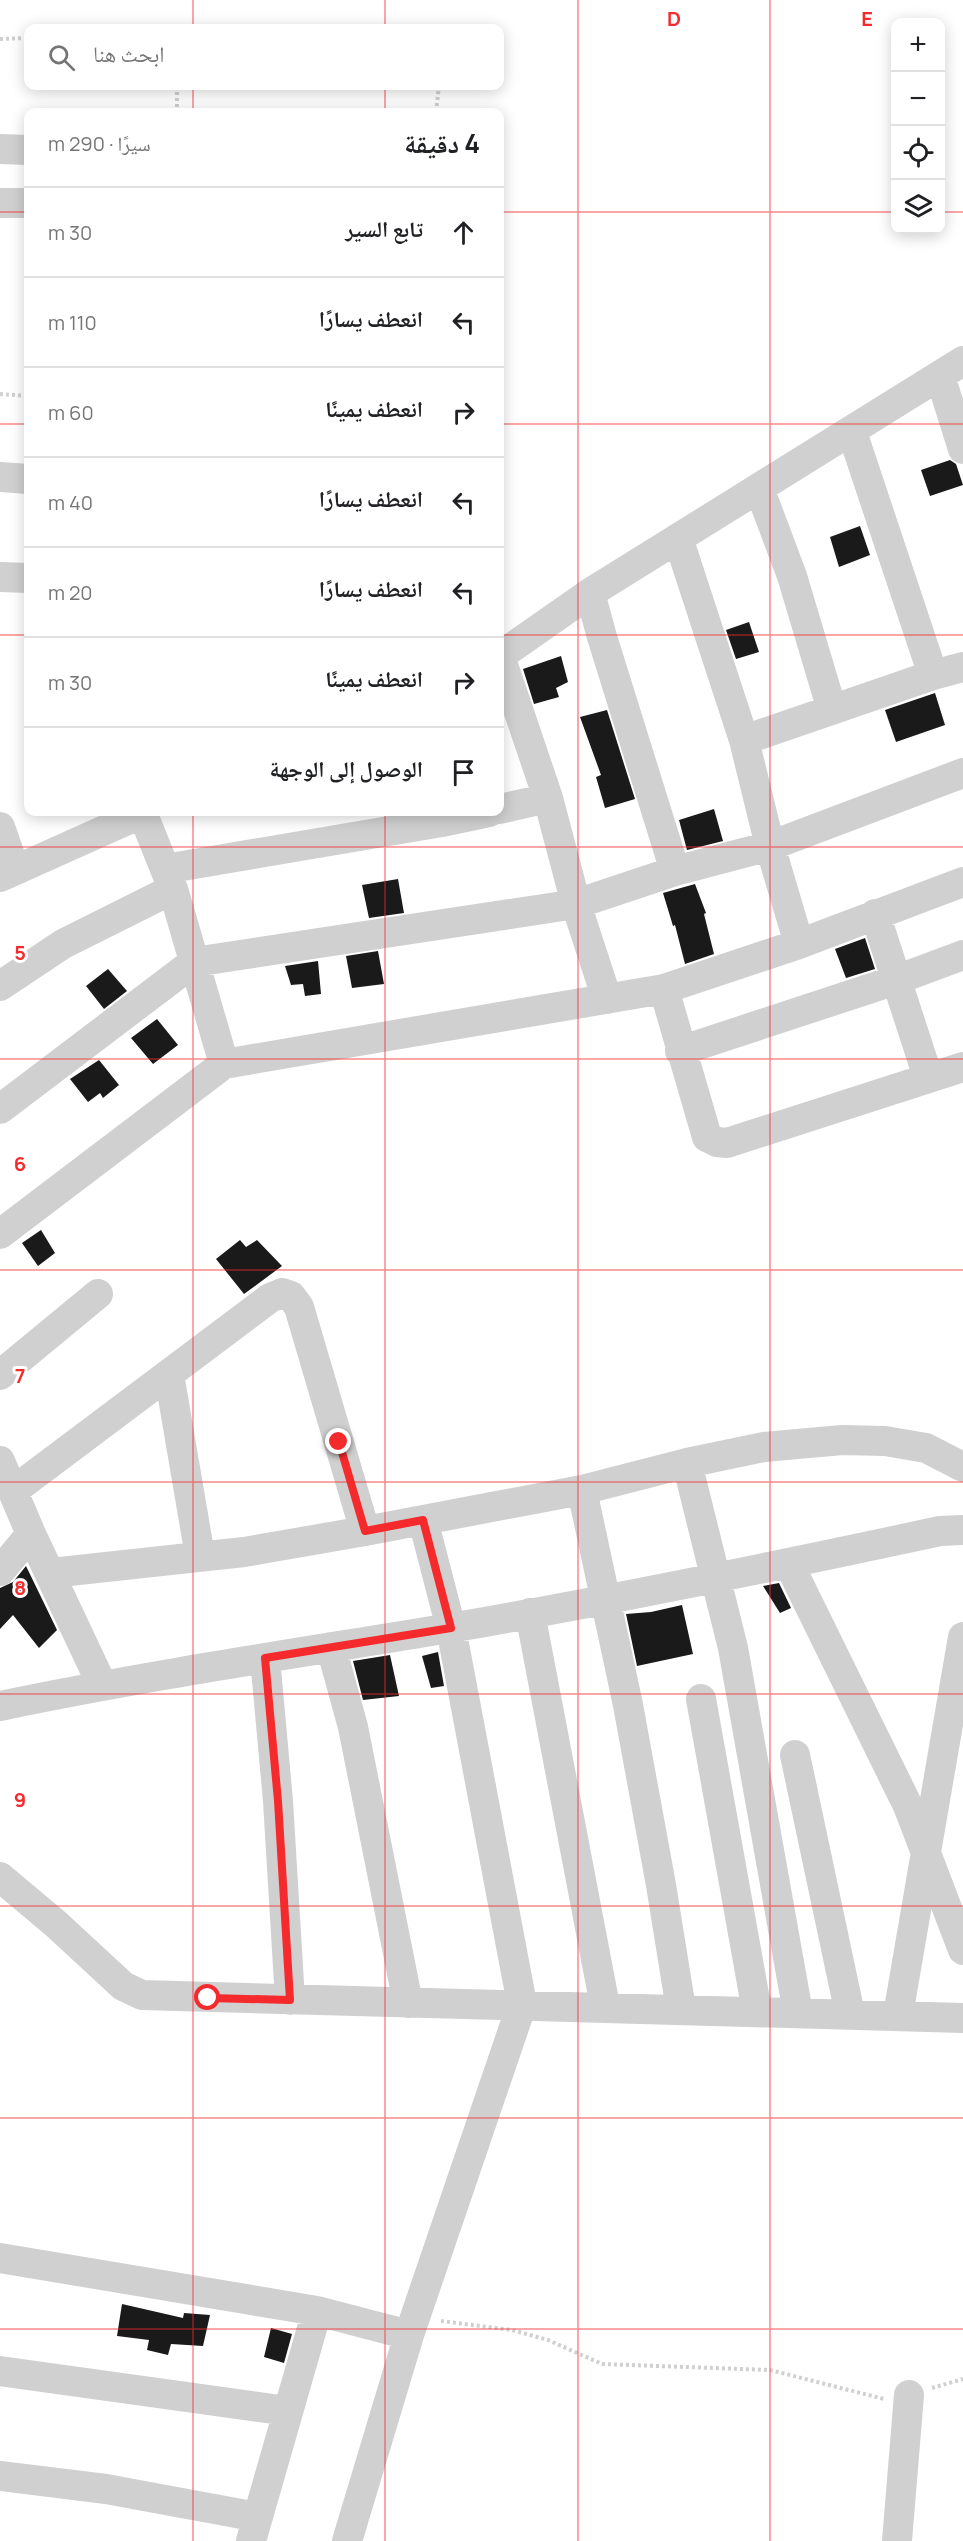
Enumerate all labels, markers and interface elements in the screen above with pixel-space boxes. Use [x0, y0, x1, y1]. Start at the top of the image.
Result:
text: D [667, 5, 681, 32]
text: E [861, 5, 873, 32]
map controls [891, 18, 945, 234]
button: + [891, 18, 945, 72]
search box [24, 24, 504, 90]
text: ابحث هنا [93, 39, 164, 69]
icon: search [45, 41, 78, 74]
button: − [891, 72, 945, 126]
text: 4 دقيقة [404, 125, 480, 161]
button: locate [891, 126, 945, 180]
text: سيرًا · 290 m [48, 130, 151, 157]
button: layers [891, 180, 945, 234]
text: تابع السير [345, 214, 423, 244]
icon: ahead [447, 216, 480, 249]
text: 30 m [48, 219, 92, 246]
text: انعطف يسارًا [319, 304, 423, 334]
icon: left [447, 306, 480, 339]
text: 110 m [48, 309, 97, 336]
text: انعطف يمينًا [325, 394, 423, 424]
icon: right [447, 396, 480, 429]
text: 60 m [48, 399, 94, 426]
text: انعطف يسارًا [319, 484, 423, 514]
icon: left [447, 486, 480, 519]
text: 40 m [48, 489, 93, 516]
text: انعطف يسارًا [319, 574, 423, 604]
icon: left [447, 576, 480, 609]
text: 20 m [48, 579, 93, 606]
text: انعطف يمينًا [325, 664, 423, 694]
icon: right [447, 666, 480, 699]
text: 30 m [48, 669, 92, 696]
text: الوصول إلى الوجهة [270, 754, 423, 784]
icon: arrive [447, 756, 480, 789]
text: 5 [14, 939, 26, 966]
text: 6 [14, 1150, 26, 1177]
text: 7 [15, 1362, 25, 1389]
route end [325, 1428, 351, 1454]
text: 8 [14, 1574, 26, 1601]
text: 9 [14, 1786, 26, 1813]
route start [194, 1984, 220, 2010]

